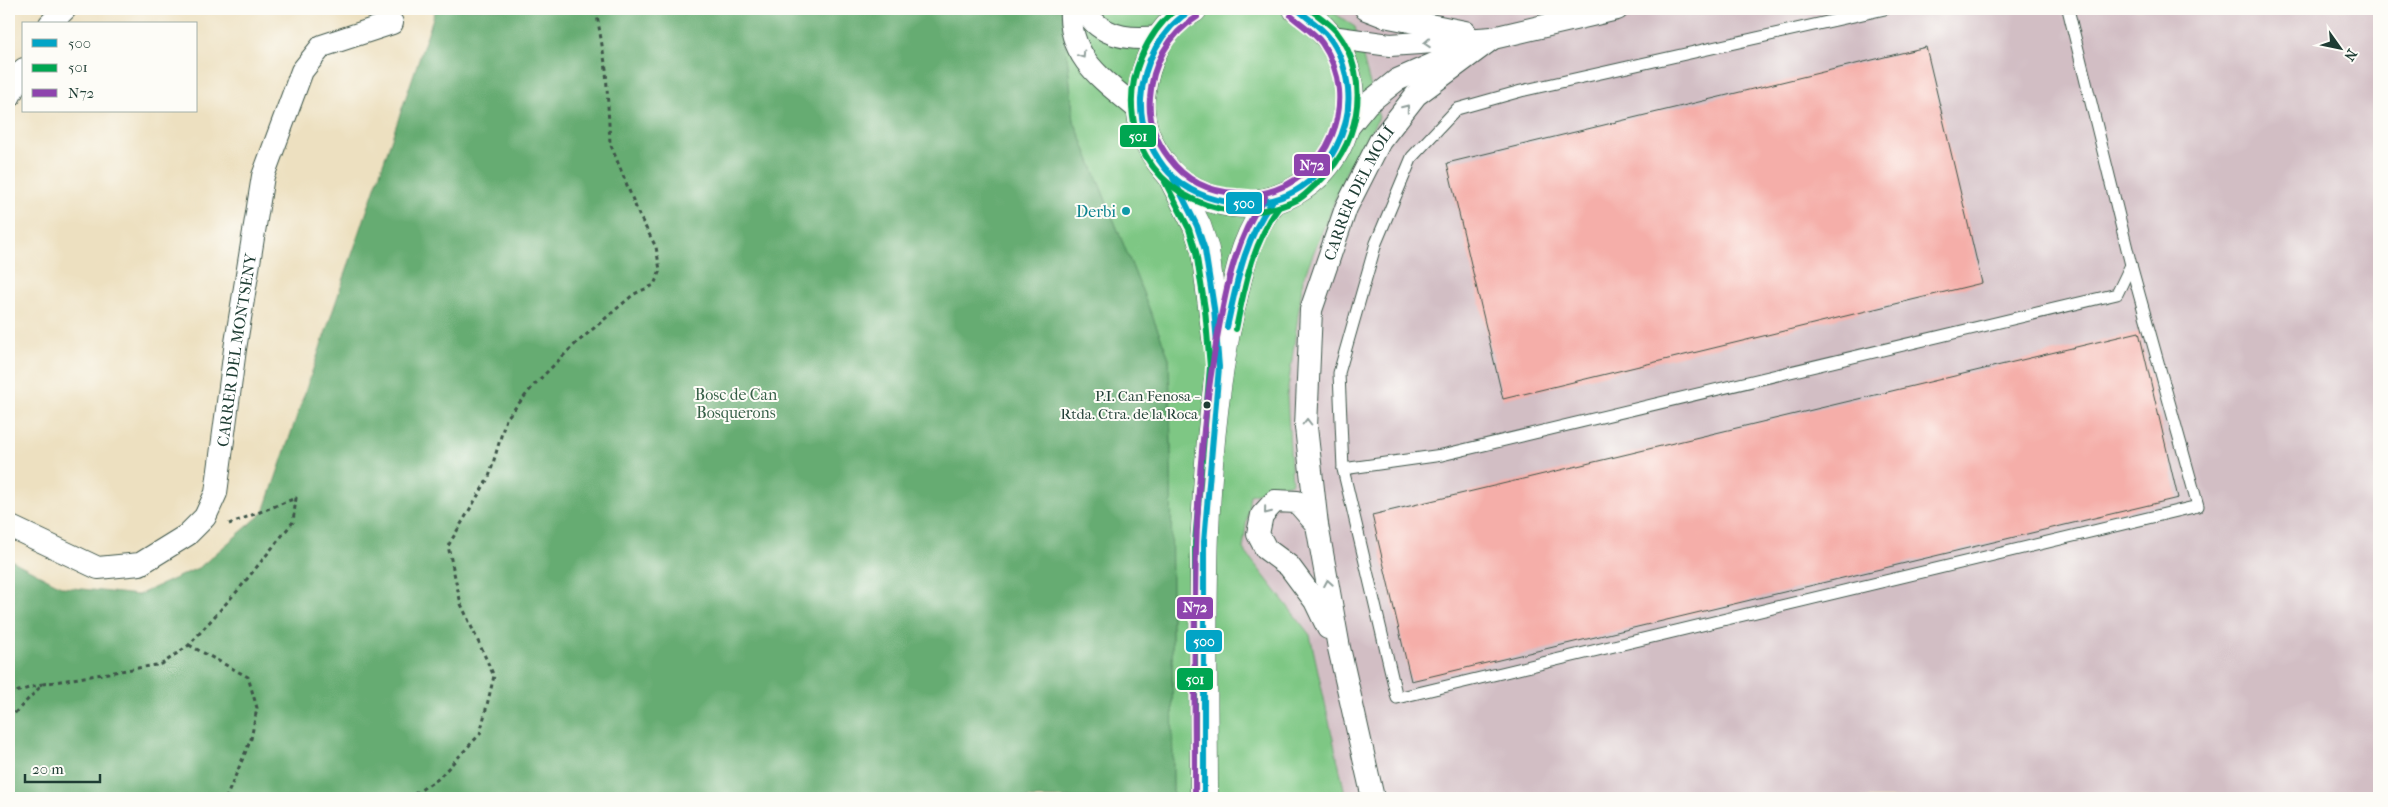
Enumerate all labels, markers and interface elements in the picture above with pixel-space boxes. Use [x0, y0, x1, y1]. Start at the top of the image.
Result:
legend [22, 22, 198, 112]
north arrow [2316, 22, 2366, 72]
text: 500 [68, 34, 91, 52]
one-way arrow [1423, 37, 1431, 48]
text: N [2340, 46, 2361, 64]
one-way arrow [1076, 49, 1085, 59]
text: 501 [68, 58, 88, 76]
text: N72 [68, 84, 95, 102]
one-way arrow [1401, 105, 1409, 114]
street label: CARRER DEL MOLÍ [1319, 121, 1398, 263]
line badge: 501 [1119, 124, 1157, 148]
text: 501 [1129, 128, 1147, 145]
line badge: N72 [1293, 153, 1331, 177]
text: N72 [1300, 157, 1324, 174]
line badge: 500 [1225, 191, 1263, 215]
text: 500 [1233, 195, 1255, 212]
place label: Derbi [1076, 202, 1116, 221]
marker: Derbi [1120, 205, 1132, 217]
street label: CARRER DEL MONTSENY [213, 251, 260, 448]
park label: Bosc de Can Bosquerons [695, 385, 778, 422]
place label: P.I. Can Fenosa - Rtda. Ctra. de la Roca [1061, 387, 1200, 423]
marker: P.I. Can Fenosa - Rtda. Ctra. de la Roca [1202, 400, 1212, 410]
one-way arrow [1302, 418, 1312, 426]
one-way arrow [1264, 505, 1272, 514]
one-way arrow [1323, 579, 1333, 588]
line badge: N72 [1176, 596, 1214, 620]
text: N72 [1183, 599, 1207, 616]
line badge: 500 [1185, 629, 1223, 653]
text: 500 [1193, 633, 1215, 650]
line badge: 501 [1176, 667, 1214, 691]
text: 501 [1186, 671, 1204, 688]
scale bar [25, 752, 100, 784]
text: 20 m [32, 760, 64, 778]

